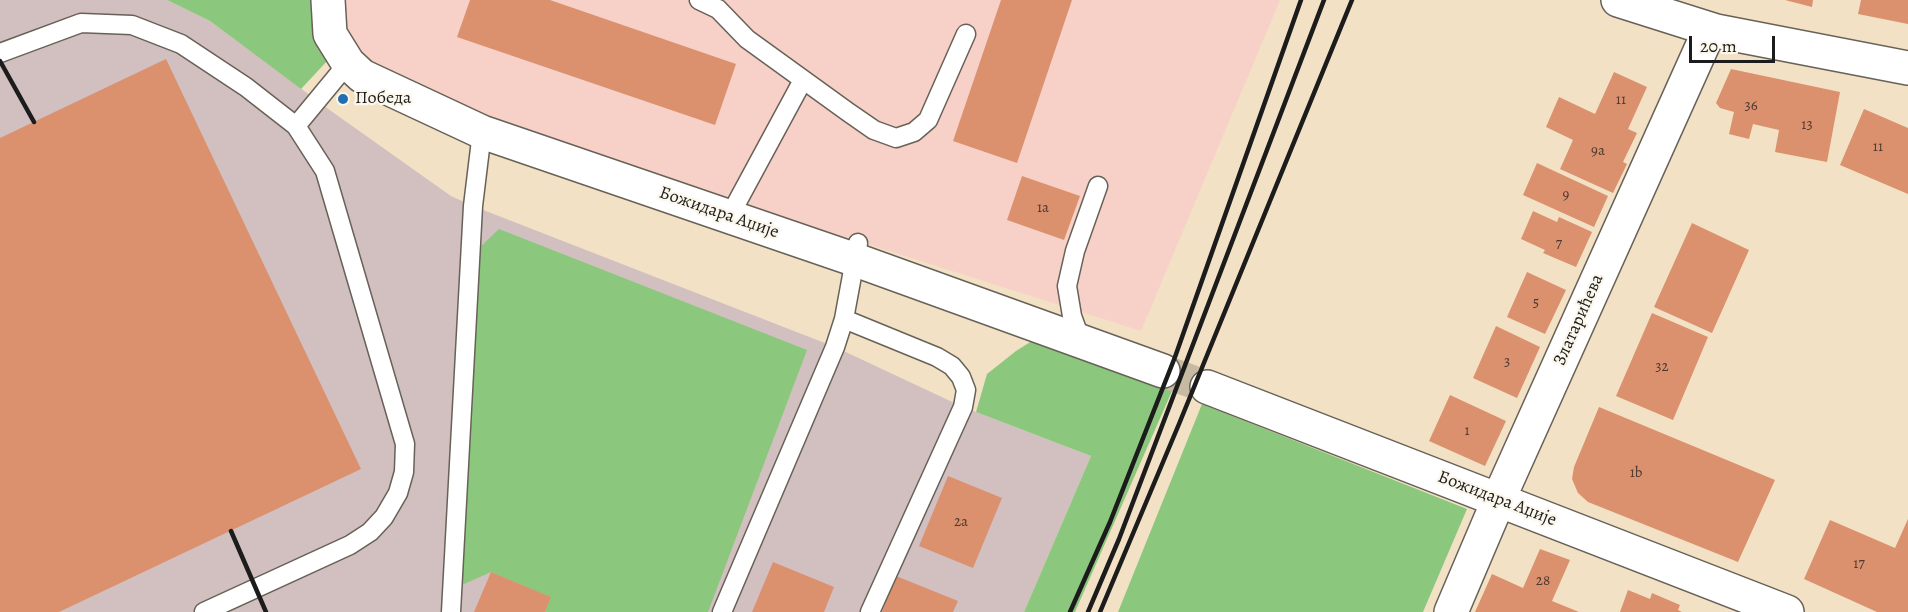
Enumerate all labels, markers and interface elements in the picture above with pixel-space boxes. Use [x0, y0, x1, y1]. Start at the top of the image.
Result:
scale bar [1692, 24, 1778, 62]
text: 20 m [1700, 34, 1737, 58]
place label: Победа [355, 88, 411, 110]
house number: 11 [1616, 91, 1626, 109]
marker: Победа [336, 92, 350, 106]
house number: 36 [1744, 97, 1758, 115]
house number: 13 [1801, 116, 1813, 134]
house number: 11 [1873, 138, 1883, 156]
house number: 9a [1591, 142, 1605, 160]
street label: Божидара Аџије [656, 182, 782, 244]
house number: 9 [1563, 186, 1569, 204]
house number: 1a [1037, 199, 1049, 217]
house number: 7 [1556, 235, 1562, 253]
street label: Златарићева [1549, 271, 1609, 369]
house number: 5 [1533, 294, 1539, 312]
house number: 3 [1504, 353, 1510, 371]
house number: 32 [1655, 358, 1669, 376]
house number: 1 [1464, 422, 1470, 440]
house number: 1b [1630, 464, 1642, 482]
street label: Божидара Аџије [1435, 466, 1559, 532]
house number: 2a [954, 513, 968, 531]
house number: 17 [1853, 555, 1865, 573]
house number: 28 [1536, 572, 1550, 590]

